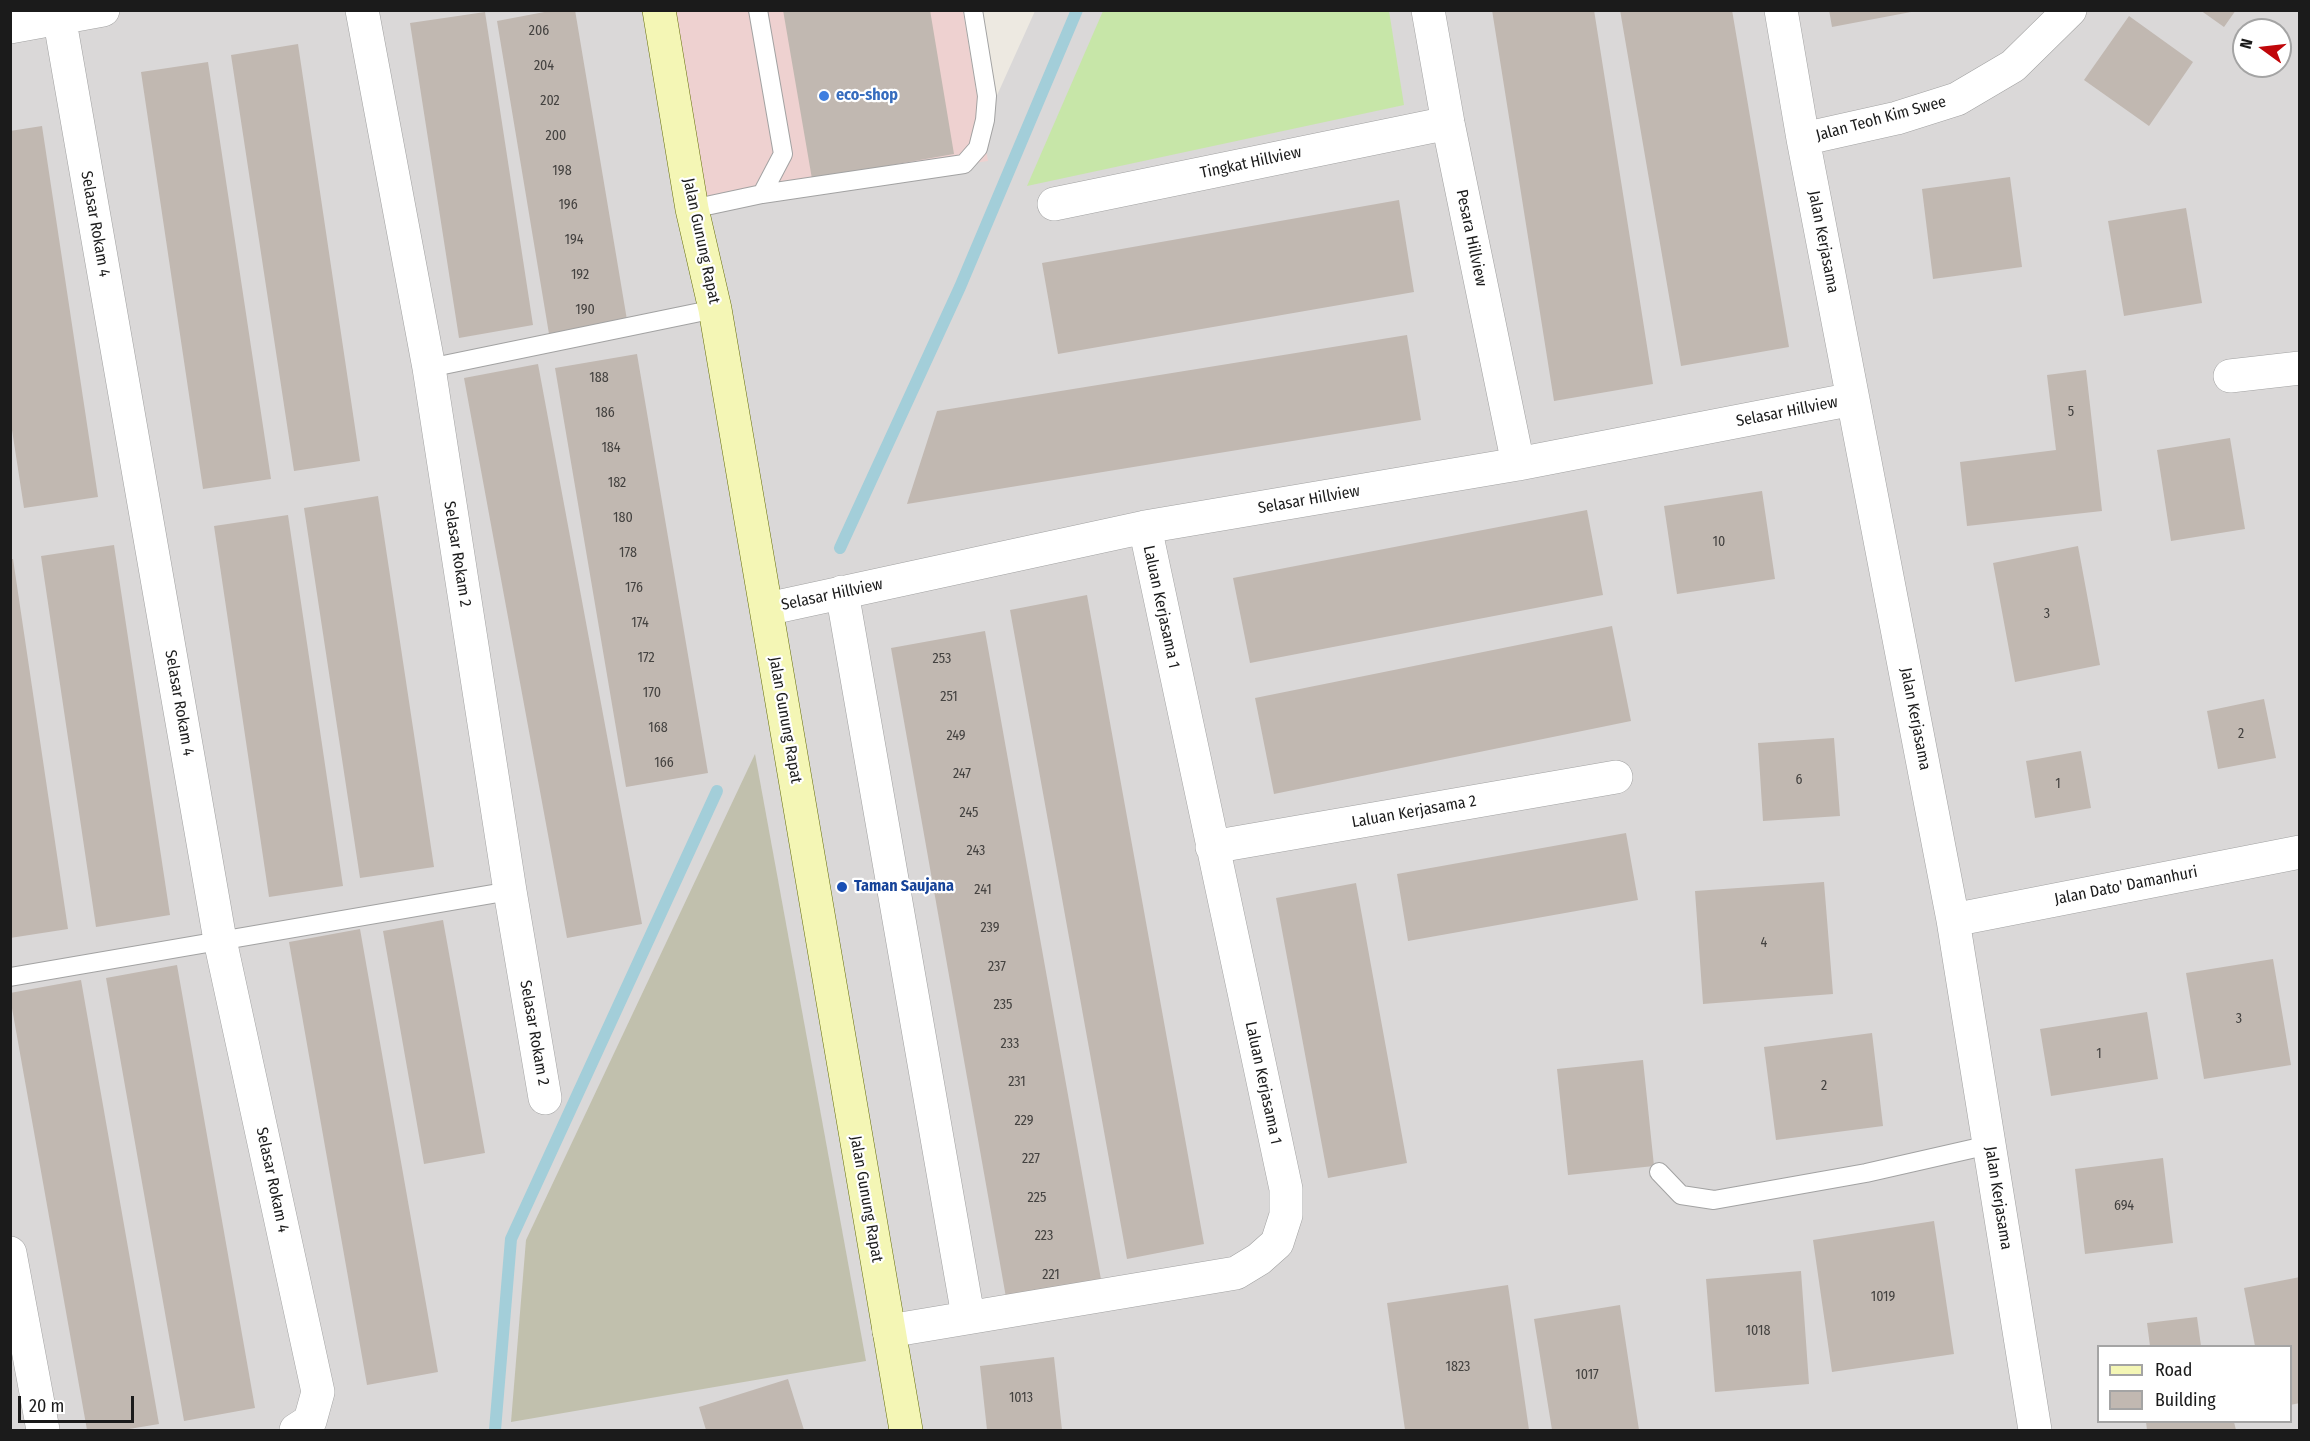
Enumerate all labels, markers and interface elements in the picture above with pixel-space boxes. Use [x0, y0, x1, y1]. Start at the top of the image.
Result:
north arrow [2232, 18, 2292, 78]
house number: 206 [529, 23, 549, 39]
text: N [2236, 37, 2256, 51]
house number: 204 [534, 58, 554, 74]
place label: eco-shop [836, 86, 898, 106]
marker: eco-shop [817, 89, 831, 103]
street label: Jalan Teoh Kim Swee [1814, 92, 1948, 146]
house number: 202 [540, 93, 560, 109]
house number: 200 [546, 128, 566, 144]
street label: Tingkat Hillview [1199, 143, 1303, 183]
house number: 198 [552, 163, 572, 179]
street label: Selasar Rokam 4 [76, 169, 114, 279]
street label: Jalan Gunung Rapat [678, 176, 724, 306]
street label: Pesara Hillview [1451, 188, 1491, 288]
street label: Jalan Kerjasama [1804, 189, 1842, 295]
house number: 196 [558, 197, 578, 213]
house number: 194 [565, 232, 583, 248]
house number: 192 [571, 267, 589, 283]
house number: 190 [575, 302, 595, 318]
house number: 188 [589, 370, 609, 386]
street label: Selasar Hillview [1735, 393, 1839, 431]
house number: 5 [2068, 404, 2074, 420]
house number: 186 [595, 405, 615, 421]
house number: 184 [601, 440, 621, 456]
house number: 182 [608, 475, 626, 491]
street label: Selasar Hillview [1257, 482, 1361, 518]
street label: Selasar Rokam 2 [439, 500, 475, 608]
house number: 180 [613, 510, 633, 526]
house number: 10 [1713, 534, 1725, 550]
street label: Laluan Kerjasama 1 [1139, 544, 1183, 670]
house number: 178 [619, 545, 637, 561]
street label: Selasar Hillview [780, 575, 884, 615]
house number: 176 [625, 580, 643, 596]
house number: 3 [2044, 606, 2050, 622]
house number: 174 [631, 615, 649, 631]
street label: Selasar Rokam 4 [160, 648, 198, 758]
house number: 172 [637, 650, 655, 666]
house number: 253 [933, 651, 951, 667]
street label: Jalan Gunung Rapat [764, 655, 806, 785]
street label: Jalan Kerjasama [1896, 666, 1934, 772]
house number: 170 [643, 685, 661, 701]
house number: 251 [940, 689, 958, 705]
house number: 168 [648, 720, 668, 736]
house number: 2 [2238, 726, 2244, 742]
house number: 249 [946, 728, 966, 744]
house number: 166 [654, 755, 674, 771]
house number: 247 [953, 766, 971, 782]
house number: 6 [1796, 772, 1802, 788]
house number: 1 [2055, 776, 2061, 792]
street label: Laluan Kerjasama 2 [1350, 792, 1478, 832]
house number: 245 [960, 805, 978, 821]
house number: 243 [967, 843, 985, 859]
street label: Jalan Dato' Damanhuri [2053, 863, 2199, 909]
place label: Taman Saujana [854, 877, 954, 897]
marker: Taman Saujana [835, 880, 849, 894]
house number: 241 [974, 882, 992, 898]
house number: 239 [980, 920, 1000, 936]
house number: 4 [1761, 935, 1767, 951]
house number: 237 [988, 959, 1006, 975]
street label: Selasar Rokam 2 [515, 979, 553, 1087]
house number: 235 [994, 997, 1012, 1013]
house number: 3 [2236, 1011, 2242, 1027]
street label: Laluan Kerjasama 1 [1241, 1020, 1285, 1146]
house number: 233 [1001, 1036, 1019, 1052]
house number: 1 [2096, 1046, 2102, 1062]
house number: 231 [1008, 1074, 1026, 1090]
house number: 2 [1821, 1078, 1827, 1094]
house number: 229 [1014, 1113, 1034, 1129]
street label: Selasar Rokam 4 [251, 1125, 293, 1235]
street label: Jalan Gunung Rapat [845, 1134, 887, 1264]
street label: Jalan Kerjasama [1980, 1145, 2016, 1251]
house number: 227 [1022, 1151, 1040, 1167]
house number: 225 [1028, 1190, 1046, 1206]
house number: 694 [2114, 1198, 2134, 1214]
house number: 223 [1035, 1228, 1053, 1244]
house number: 221 [1042, 1267, 1060, 1283]
house number: 1019 [1871, 1289, 1895, 1305]
house number: 1018 [1746, 1323, 1770, 1339]
legend [2097, 1345, 2292, 1423]
house number: 1823 [1446, 1359, 1470, 1375]
text: Road [2155, 1359, 2192, 1381]
house number: 1017 [1575, 1367, 1599, 1383]
scale bar [21, 1384, 136, 1422]
text: Building [2155, 1389, 2216, 1411]
house number: 1013 [1009, 1390, 1033, 1406]
text: 20 m [29, 1395, 64, 1417]

